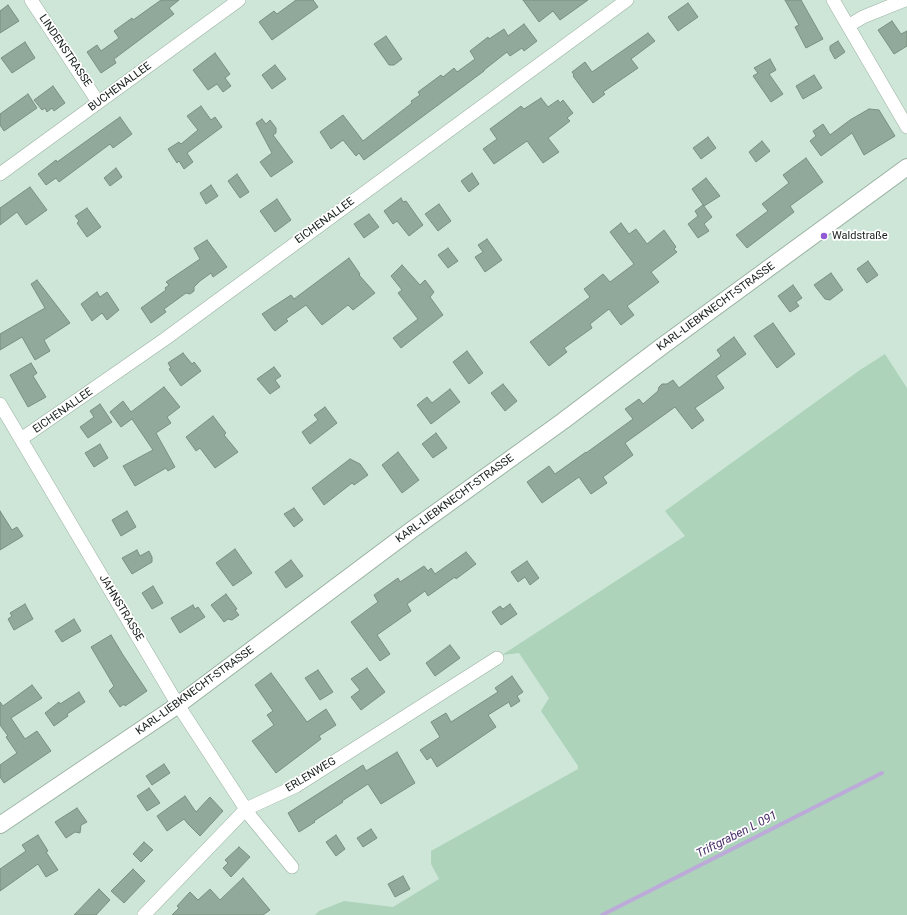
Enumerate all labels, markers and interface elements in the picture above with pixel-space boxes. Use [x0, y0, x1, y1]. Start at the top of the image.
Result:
street label: LINDENSTRASSE [36, 12, 94, 90]
street label: BUCHENALLEE [86, 60, 154, 114]
street label: EICHENALLEE [293, 195, 357, 247]
place label: Waldstraße [832, 229, 888, 243]
marker: Waldstraße [819, 231, 829, 241]
street label: KARL-LIEBKNECHT-STRASSE [655, 260, 777, 354]
street label: EICHENALLEE [31, 386, 95, 436]
street label: KARL-LIEBKNECHT-STRASSE [394, 452, 516, 546]
street label: JAHNSTRASSE [96, 572, 146, 644]
street label: KARL-LIEBKNECHT-STRASSE [134, 644, 256, 738]
street label: ERLENWEG [283, 755, 339, 795]
water label: Triftgraben L 091 [694, 808, 780, 862]

